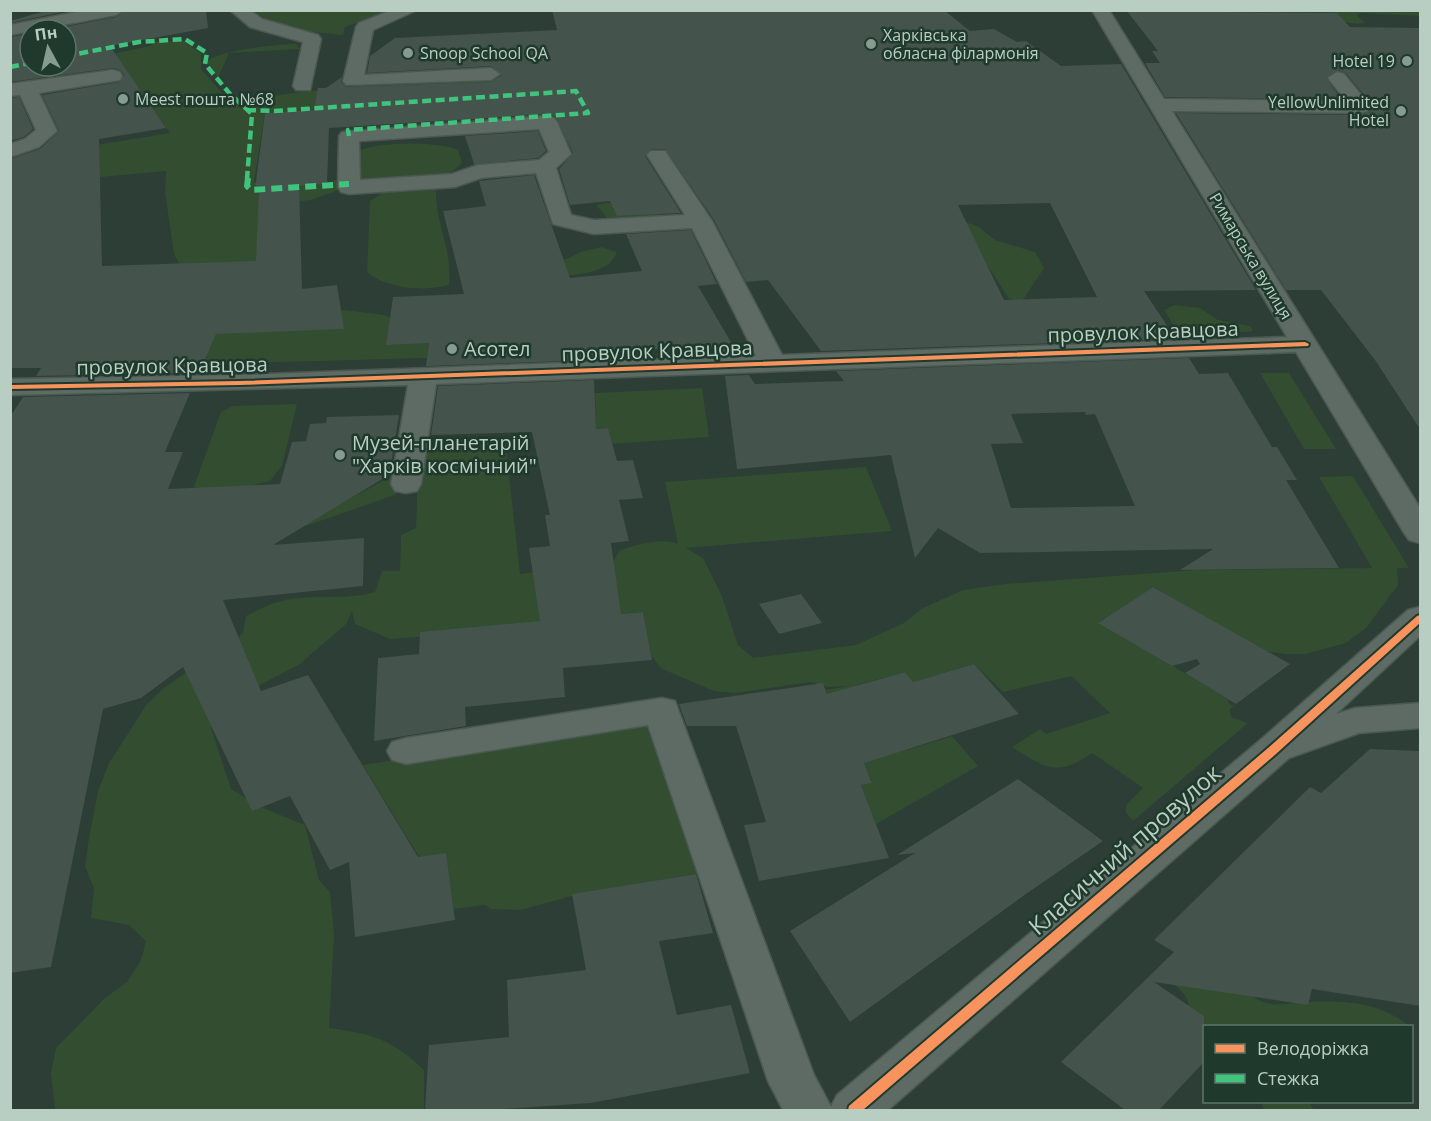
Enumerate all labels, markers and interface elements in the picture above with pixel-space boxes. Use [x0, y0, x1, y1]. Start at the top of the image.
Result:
north arrow [18, 18, 78, 78]
text: Пн [33, 21, 59, 46]
place label: Харківська обласна філармонія [883, 24, 1039, 64]
marker: Харківська обласна філармонія [864, 37, 878, 51]
place label: Snoop School QA [420, 42, 549, 64]
marker: Snoop School QA [401, 46, 415, 60]
place label: Hotel 19 [1332, 50, 1395, 72]
marker: Hotel 19 [1400, 54, 1414, 68]
place label: Meest пошта №68 [135, 88, 274, 110]
place label: YellowUnlimited Hotel [1268, 91, 1389, 131]
marker: Meest пошта №68 [116, 92, 130, 106]
marker: YellowUnlimited Hotel [1394, 104, 1408, 118]
street label: Римарська вулиця [1204, 189, 1298, 323]
street label: провулок Кравцова [1047, 315, 1239, 348]
street label: провулок Кравцова [561, 334, 753, 367]
place label: Асотел [464, 335, 530, 362]
marker: Асотел [445, 342, 459, 356]
street label: провулок Кравцова [76, 350, 268, 381]
place label: Музей-планетарій "Харків космічний" [352, 429, 537, 479]
marker: Музей-планетарій "Харків космічний" [333, 448, 347, 462]
street label: Класичний провулок [1021, 756, 1228, 942]
legend [1203, 1025, 1413, 1103]
text: Велодоріжка [1257, 1036, 1369, 1060]
text: Стежка [1257, 1066, 1319, 1090]

